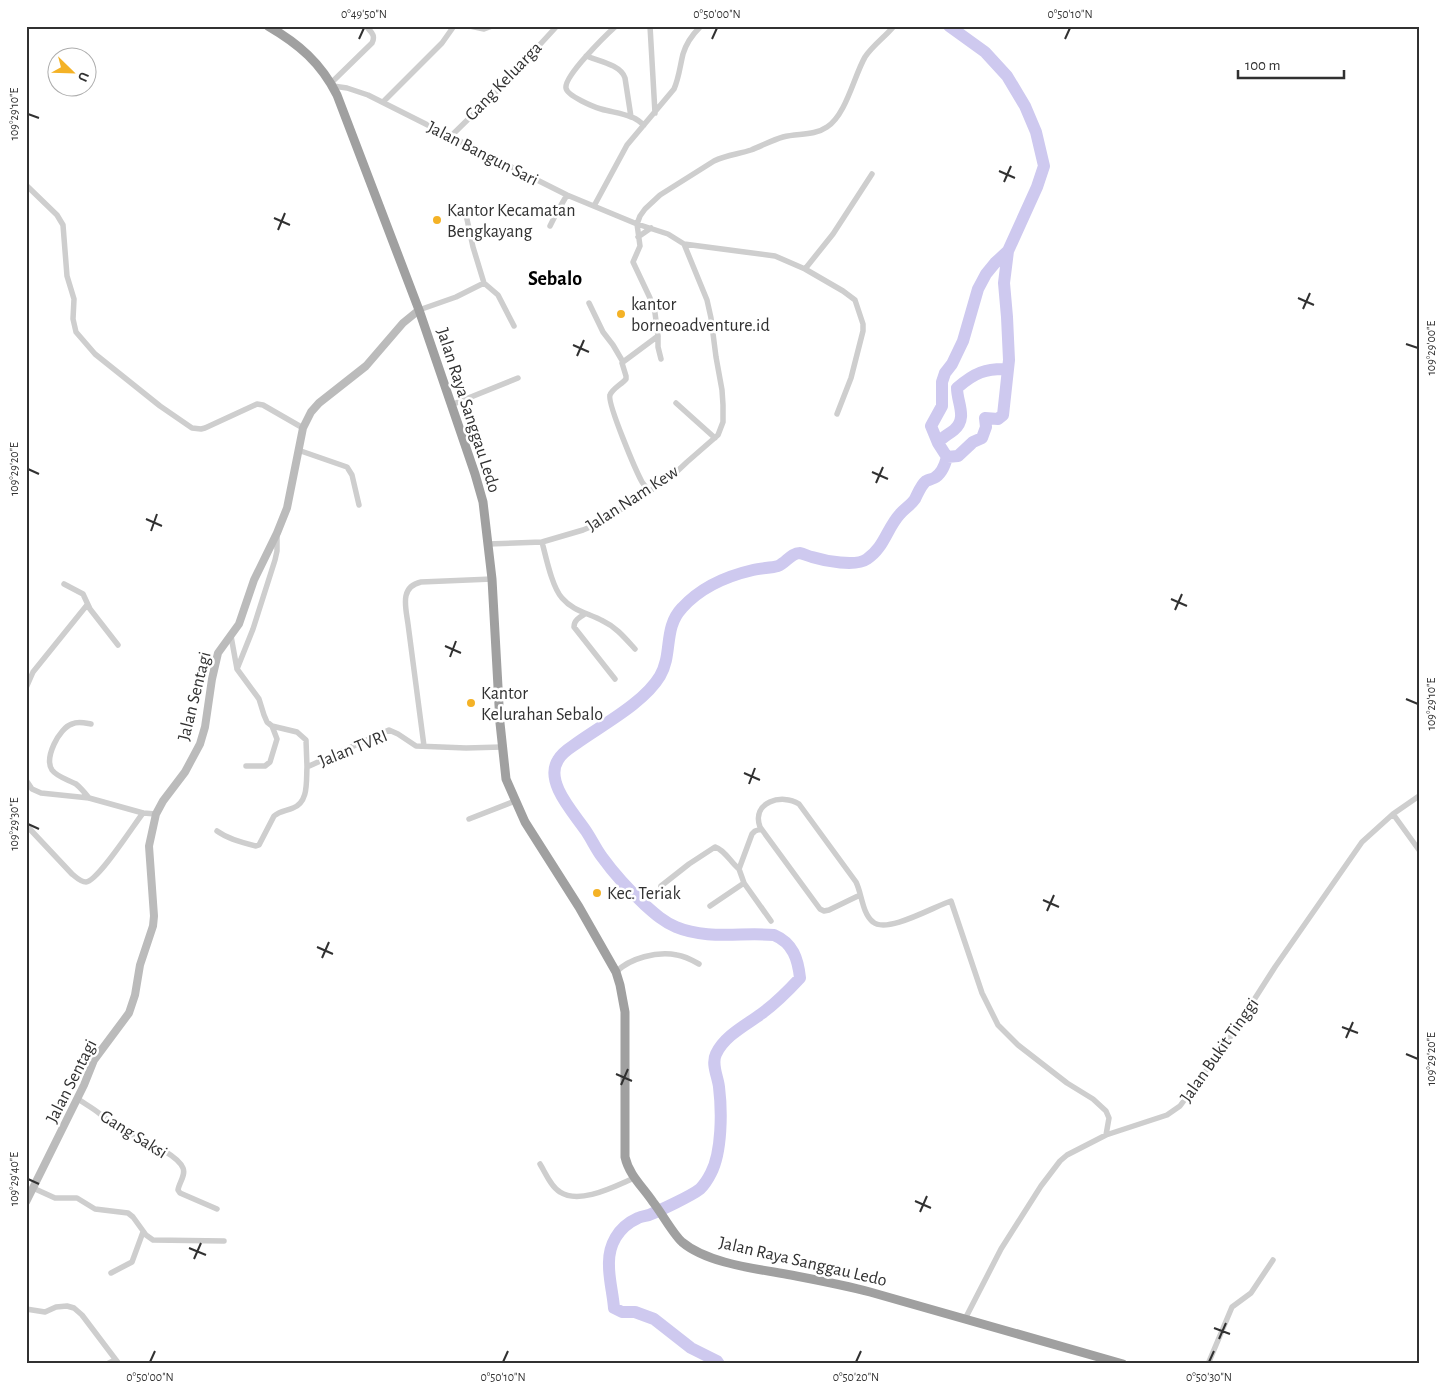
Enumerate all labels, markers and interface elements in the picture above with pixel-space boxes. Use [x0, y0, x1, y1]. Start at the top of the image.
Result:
text: 0°49'50"N [341, 8, 387, 20]
text: 0°50'00"N [693, 8, 741, 20]
text: 0°50'10"N [1047, 8, 1093, 20]
street label: Gang Keluarga [462, 39, 546, 125]
north arrow [48, 48, 98, 98]
scale bar [1238, 48, 1344, 80]
text: 100 m [1245, 58, 1280, 73]
text: U [75, 70, 91, 84]
text: 109°29'10"E [8, 88, 20, 140]
street label: Jalan Bangun Sari [424, 118, 541, 190]
place label: Kantor Kecamatan Bengkayang [447, 202, 576, 241]
marker: Kantor Kecamatan Bengkayang [431, 214, 443, 226]
district label: Sebalo [528, 269, 582, 289]
place label: kantor borneoadventure.id [631, 296, 770, 335]
marker: kantor borneoadventure.id [615, 308, 627, 320]
text: 109°29'00"E [1425, 321, 1437, 375]
street label: Jalan Raya Sanggau Ledo [433, 326, 503, 495]
text: 109°29'20"E [8, 442, 20, 496]
street label: Jalan Nam Kew [583, 463, 682, 535]
street label: Jalan Sentagi [175, 650, 215, 743]
text: 109°29'10"E [1425, 678, 1437, 730]
place label: Kantor Kelurahan Sebalo [481, 685, 603, 724]
marker: Kantor Kelurahan Sebalo [465, 697, 477, 709]
street label: Jalan TVRI [317, 727, 390, 771]
text: 109°29'30"E [8, 797, 20, 851]
place label: Kec. Teriak [607, 885, 682, 903]
marker: Kec. Teriak [591, 887, 603, 899]
street label: Jalan Bukit Tinggi [1177, 995, 1262, 1106]
text: 109°29'20"E [1425, 1032, 1437, 1086]
street label: Jalan Sentagi [43, 1037, 101, 1126]
street label: Gang Saksi [97, 1107, 170, 1162]
text: 109°29'40"E [8, 1152, 20, 1206]
street label: Jalan Raya Sanggau Ledo [717, 1234, 889, 1290]
text: 0°50'00"N [126, 1371, 174, 1383]
text: 0°50'10"N [480, 1371, 526, 1383]
text: 0°50'20"N [833, 1371, 879, 1383]
text: 0°50'30"N [1186, 1371, 1232, 1383]

